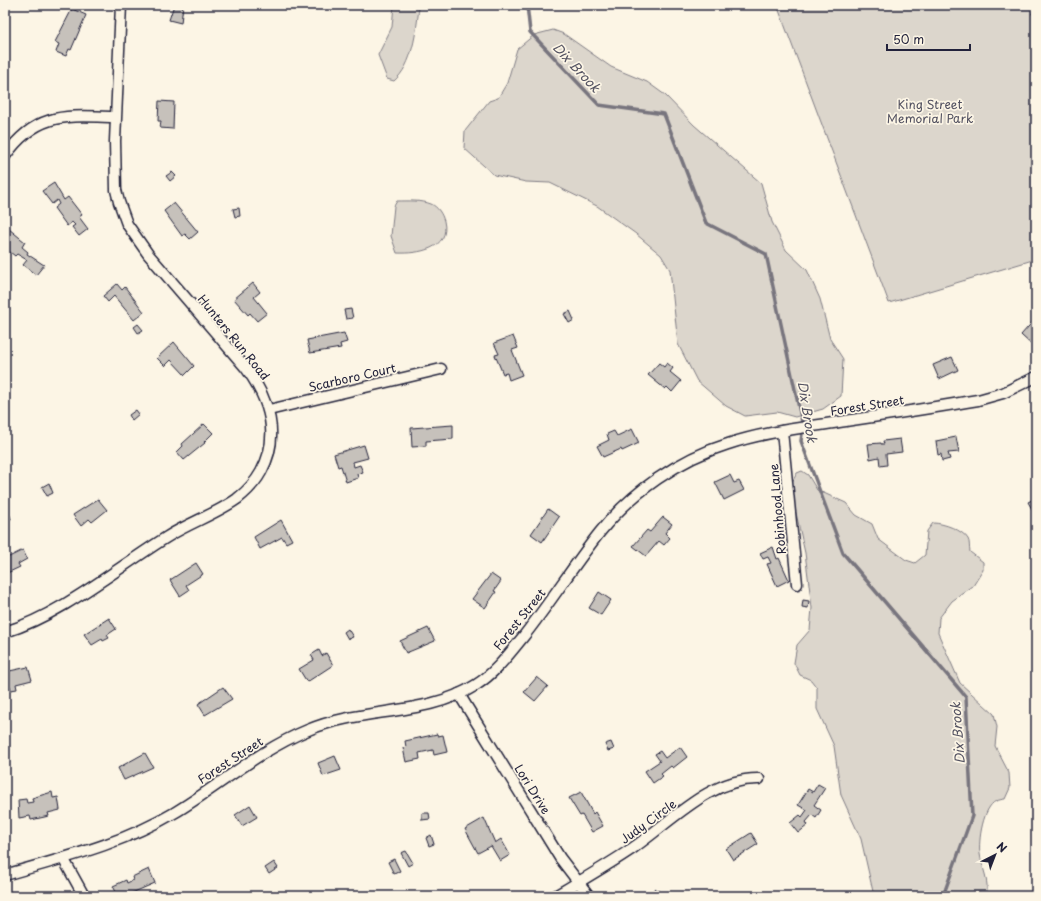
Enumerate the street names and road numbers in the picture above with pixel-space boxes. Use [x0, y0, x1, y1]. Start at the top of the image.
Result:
street label: Hunters Run Road [194, 290, 274, 384]
street label: Scarboro Court [307, 358, 398, 396]
street label: Forest Street [829, 390, 905, 420]
street label: Robinhood Lane [764, 463, 790, 555]
street label: Forest Street [489, 584, 550, 654]
street label: Forest Street [194, 732, 266, 788]
street label: Lori Drive [511, 760, 556, 818]
street label: Judy Circle [616, 794, 680, 847]

